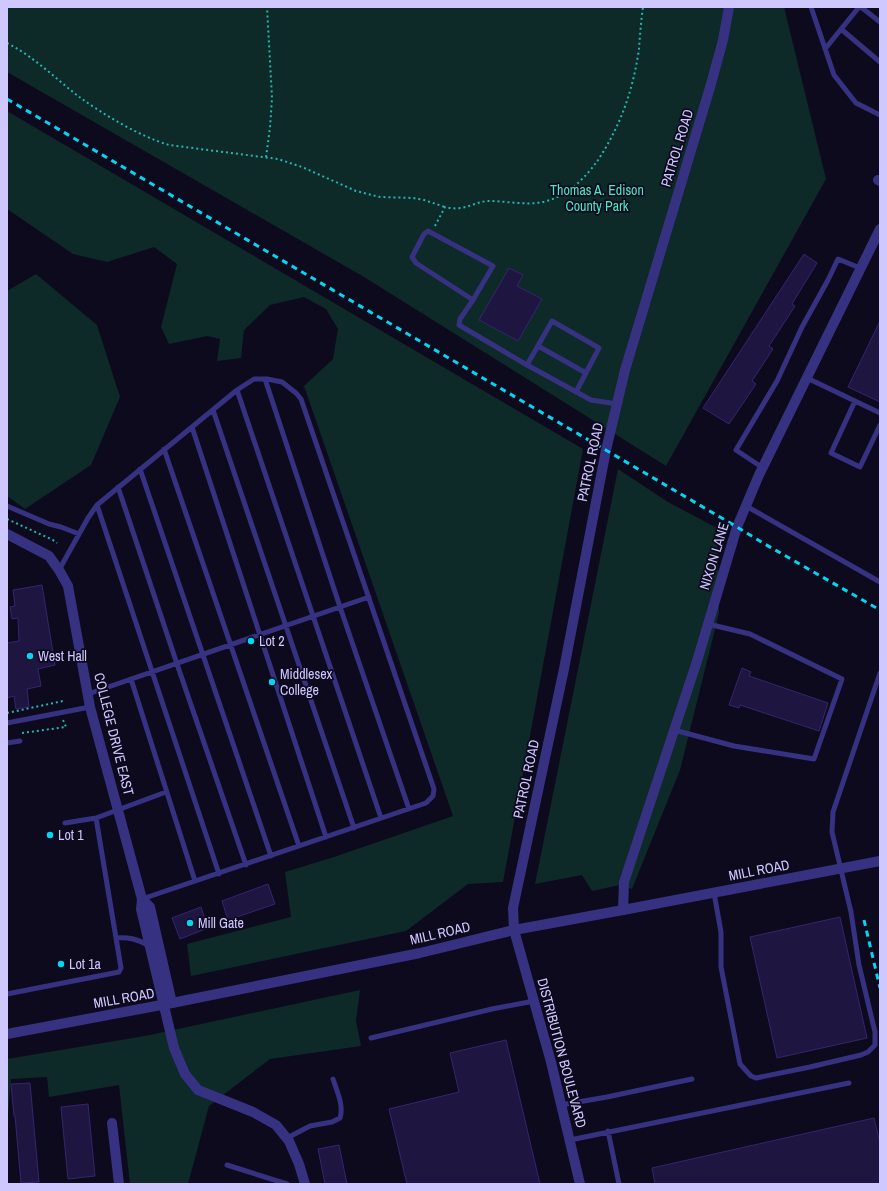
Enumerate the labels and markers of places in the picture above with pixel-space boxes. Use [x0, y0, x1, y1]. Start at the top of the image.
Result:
place label: Lot 2 [259, 632, 285, 650]
marker: Lot 2 [246, 636, 256, 646]
place label: West Hall [38, 647, 87, 665]
marker: West Hall [25, 651, 35, 661]
place label: Middlesex College [280, 665, 333, 699]
marker: Middlesex College [267, 677, 277, 687]
place label: Lot 1 [58, 826, 84, 844]
marker: Lot 1 [45, 830, 55, 840]
place label: Mill Gate [198, 914, 244, 932]
marker: Mill Gate [185, 918, 195, 928]
place label: Lot 1a [69, 955, 102, 973]
marker: Lot 1a [56, 959, 66, 969]

